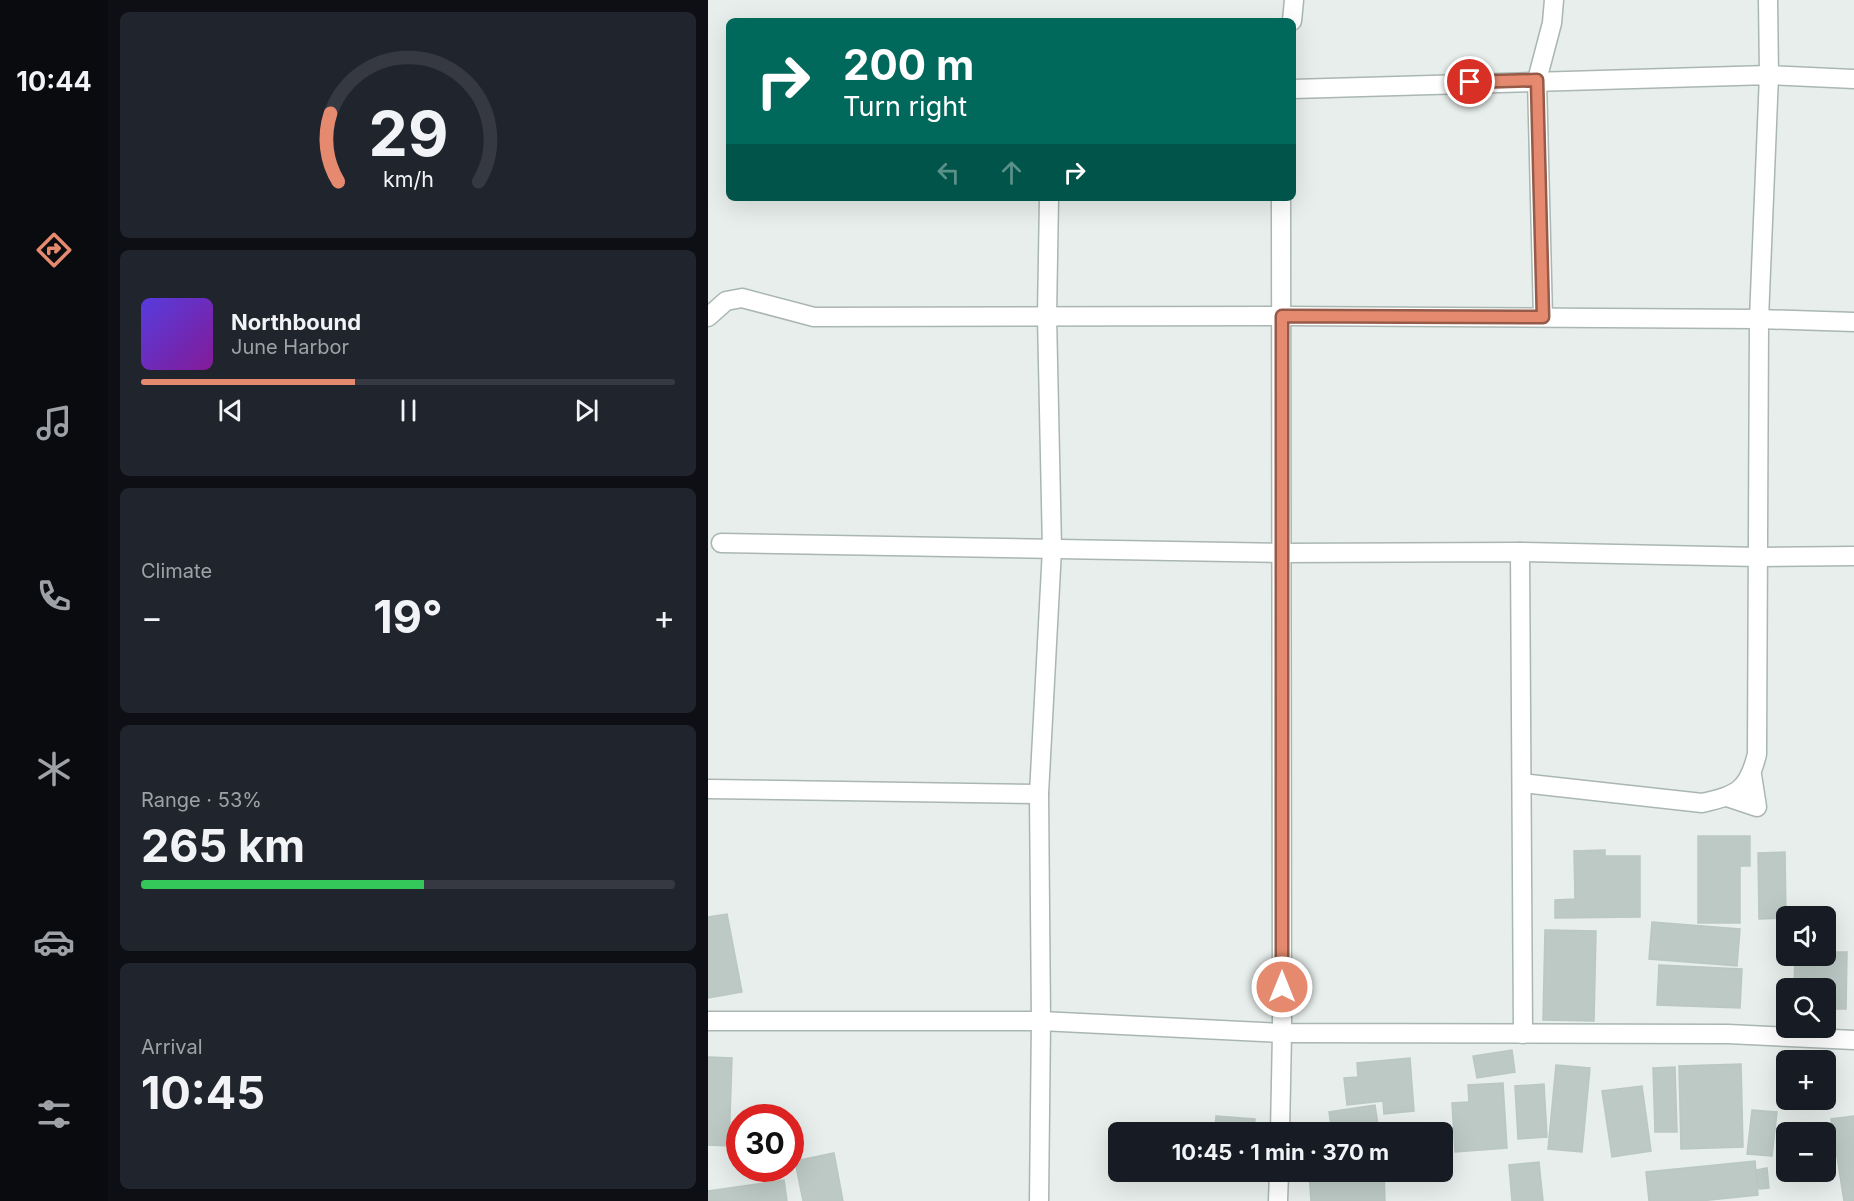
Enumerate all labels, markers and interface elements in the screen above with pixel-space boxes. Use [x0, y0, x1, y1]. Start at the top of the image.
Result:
text: 200 m [843, 39, 974, 90]
icon: right [744, 42, 822, 120]
pin [1444, 56, 1495, 107]
text: 10:44 [16, 65, 92, 98]
icon: arrive [1453, 65, 1486, 98]
text: Turn right [843, 90, 967, 123]
text: 29 [368, 96, 448, 171]
icon: left [932, 156, 965, 189]
icon: ahead [995, 156, 1028, 189]
icon: right [1058, 156, 1091, 189]
text: km/h [383, 166, 433, 192]
icon: directions [33, 229, 75, 271]
text: Northbound [231, 309, 361, 335]
text: June Harbor [231, 335, 349, 359]
icon: previous [214, 394, 247, 427]
icon: pause [392, 394, 425, 427]
icon: next [570, 394, 603, 427]
icon: music [33, 402, 75, 444]
text: Climate [141, 559, 212, 583]
icon: phone [33, 575, 75, 617]
text: 19° [373, 589, 443, 644]
text: − [141, 597, 163, 637]
text: + [653, 597, 675, 637]
icon: climate [33, 748, 75, 790]
text: Range · 53% [141, 788, 262, 812]
text: 265 km [141, 818, 305, 873]
map controls [1776, 906, 1836, 1182]
button: sound [1776, 906, 1836, 966]
icon: car [33, 921, 75, 963]
position arrow [1250, 955, 1314, 1019]
button: search [1776, 978, 1836, 1038]
text: Arrival [141, 1035, 203, 1059]
button: + [1776, 1050, 1836, 1110]
text: 10:45 [141, 1065, 265, 1120]
icon: filters [33, 1093, 75, 1135]
speed limit sign: 30 [726, 1104, 804, 1182]
button: − [1776, 1122, 1836, 1182]
text: 10:45 · 1 min · 370 m [1172, 1139, 1389, 1165]

